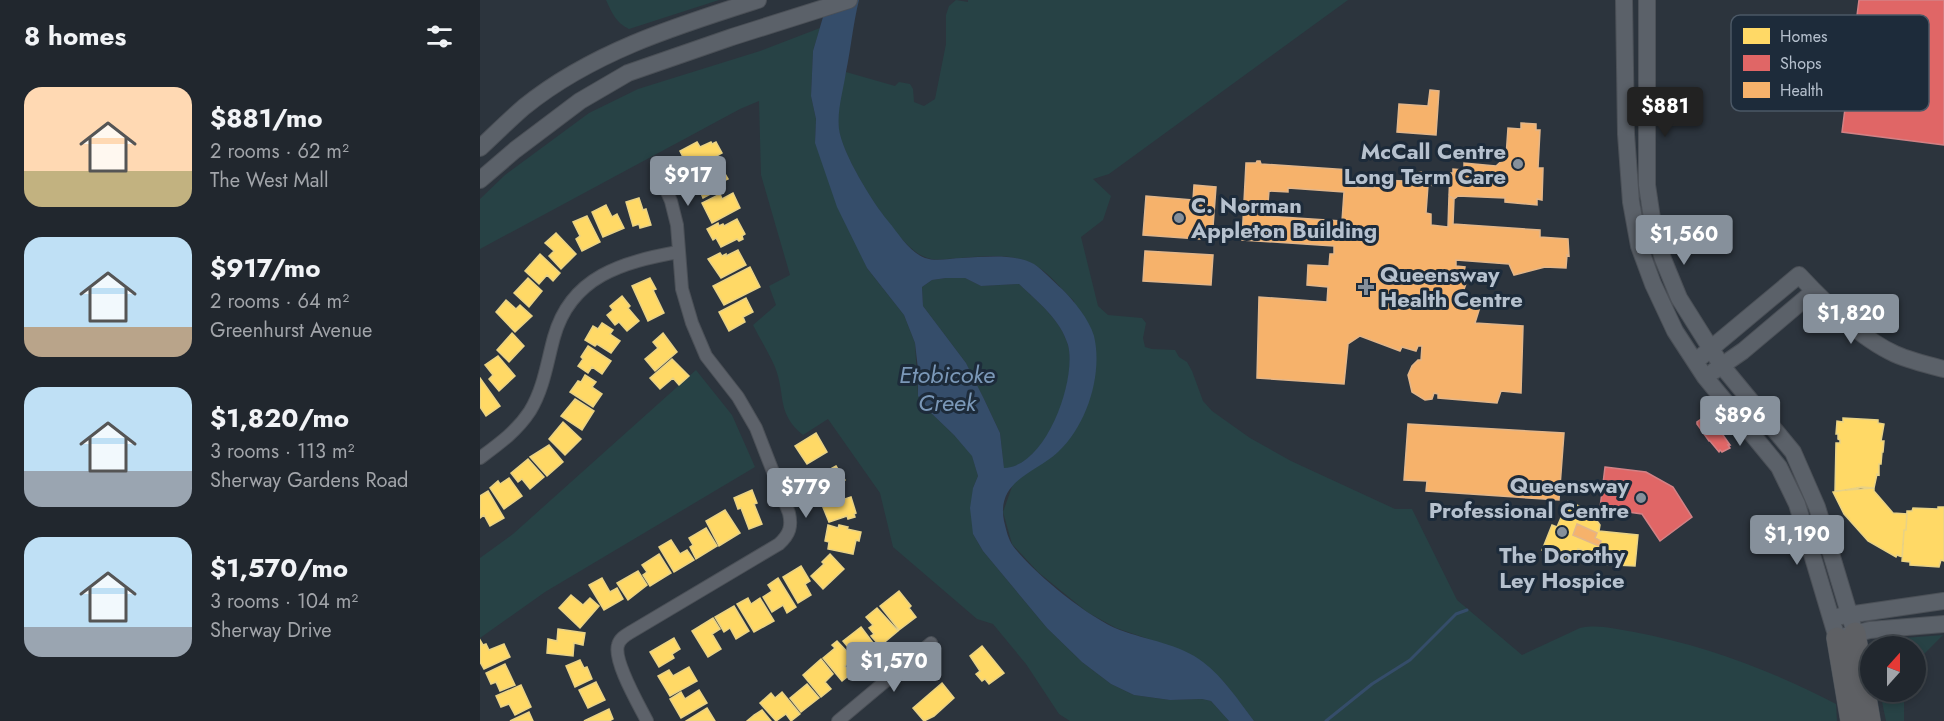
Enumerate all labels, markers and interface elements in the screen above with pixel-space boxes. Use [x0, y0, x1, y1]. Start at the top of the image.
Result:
legend [1731, 15, 1929, 111]
text: 8 homes [24, 17, 126, 55]
icon: filters [423, 20, 456, 53]
text: Homes [1780, 25, 1827, 48]
text: Shops [1780, 52, 1821, 75]
text: Health [1780, 79, 1823, 102]
pin: $881 [1629, 87, 1701, 138]
text: $881 [1641, 92, 1689, 121]
text: $881/mo [210, 99, 323, 137]
icon: home [72, 111, 144, 183]
place label: McCall Centre Long Term Care [1344, 135, 1506, 192]
text: 2 rooms · 62 m² [210, 137, 349, 166]
pin: $917 [652, 156, 724, 207]
marker: McCall Centre Long Term Care [1511, 157, 1525, 171]
text: $917 [664, 161, 712, 190]
text: The West Mall [210, 166, 328, 195]
place label: C. Norman Appleton Building [1190, 189, 1377, 246]
marker: C. Norman Appleton Building [1172, 211, 1186, 225]
pin: $1,560 [1635, 215, 1733, 266]
text: $1,560 [1650, 220, 1718, 249]
text: $917/mo [210, 249, 321, 287]
place label: Queensway Health Centre [1380, 258, 1523, 315]
icon: home [72, 261, 144, 333]
marker: Queensway Health Centre [1357, 278, 1375, 296]
text: 2 rooms · 64 m² [210, 287, 349, 316]
pin: $1,820 [1802, 294, 1900, 345]
text: $1,820 [1817, 299, 1885, 328]
text: Greenhurst Avenue [210, 316, 372, 345]
water label: Etobicoke Creek [899, 357, 995, 420]
pin: $896 [1704, 396, 1776, 447]
text: $1,820/mo [210, 399, 349, 437]
text: $896 [1714, 401, 1766, 430]
icon: home [72, 411, 144, 483]
text: 3 rooms · 113 m² [210, 437, 354, 466]
text: Sherway Gardens Road [210, 466, 409, 495]
pin: $779 [770, 468, 842, 519]
place label: Queensway Professional Centre [1429, 469, 1630, 526]
text: $779 [781, 473, 831, 502]
marker: Queensway Professional Centre [1634, 491, 1648, 505]
pin: $1,190 [1748, 515, 1846, 566]
text: $1,190 [1764, 520, 1830, 549]
marker: The Dorothy Ley Hospice [1555, 525, 1569, 539]
place label: The Dorothy Ley Hospice [1499, 539, 1625, 596]
text: $1,570/mo [210, 549, 348, 587]
icon: home [72, 561, 144, 633]
text: 3 rooms · 104 m² [210, 587, 358, 616]
text: Sherway Drive [210, 616, 332, 645]
north arrow [1860, 636, 1926, 702]
map controls [1860, 636, 1926, 702]
pin: $1,570 [845, 642, 943, 693]
text: $1,570 [860, 647, 928, 676]

